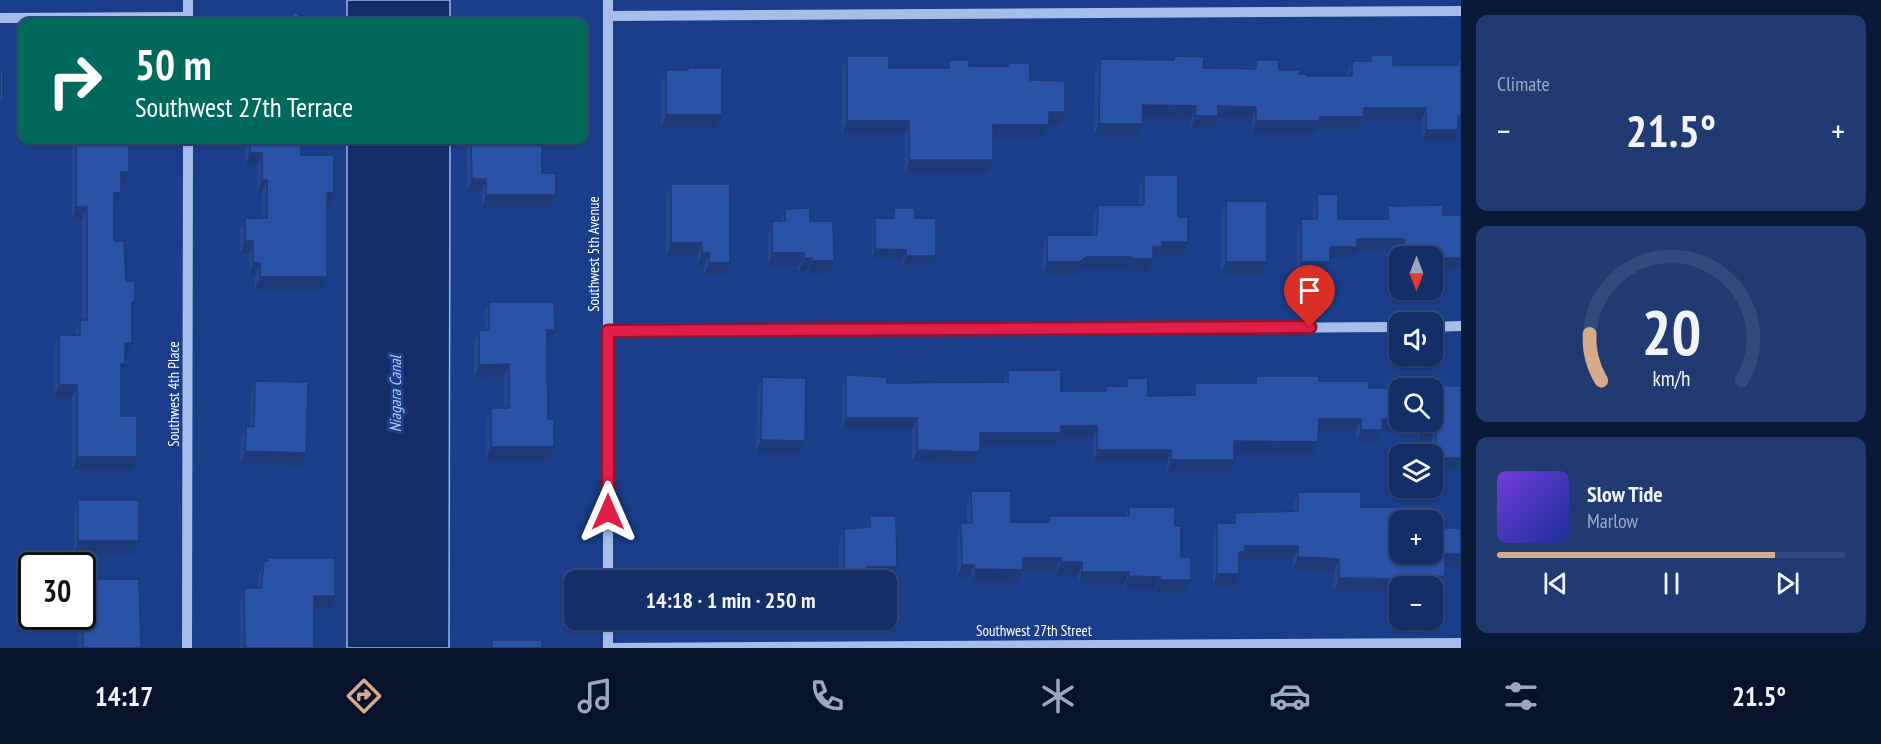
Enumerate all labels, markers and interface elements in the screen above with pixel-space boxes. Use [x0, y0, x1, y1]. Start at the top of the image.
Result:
text: 50 m [135, 37, 212, 92]
icon: right [36, 42, 114, 120]
text: Climate [1497, 71, 1550, 97]
text: Southwest 27th Terrace [135, 90, 353, 124]
text: 21.5° [1626, 101, 1716, 159]
text: − [1497, 109, 1511, 152]
text: + [1831, 109, 1845, 152]
street label: Southwest 5th Avenue [584, 196, 603, 312]
north arrow [1389, 246, 1443, 300]
map controls [1389, 246, 1443, 630]
pin [1284, 265, 1335, 327]
icon: arrive [1293, 274, 1326, 307]
text: 20 [1641, 291, 1701, 372]
button: sound [1389, 312, 1443, 366]
street label: Southwest 4th Place [164, 341, 183, 447]
water label: Niagara Canal [385, 354, 405, 432]
text: km/h [1652, 364, 1690, 392]
button: search [1389, 378, 1443, 432]
button: layers [1389, 444, 1443, 498]
position arrow [576, 480, 640, 544]
text: Slow Tide [1587, 480, 1663, 508]
text: Marlow [1587, 508, 1638, 534]
button: + [1389, 510, 1443, 564]
speed limit sign: 30 [18, 552, 96, 630]
icon: previous [1539, 567, 1572, 600]
icon: pause [1655, 567, 1688, 600]
icon: next [1771, 567, 1804, 600]
button: − [1389, 576, 1443, 630]
text: 14:18 · 1 min · 250 m [645, 586, 816, 614]
street label: Southwest 27th Street [976, 621, 1092, 640]
icon: directions [343, 675, 385, 717]
icon: music [574, 675, 616, 717]
icon: phone [806, 675, 848, 717]
icon: climate [1037, 675, 1079, 717]
icon: car [1269, 675, 1311, 717]
icon: filters [1500, 675, 1542, 717]
text: 14:17 [95, 679, 153, 713]
text: 21.5° [1732, 679, 1786, 713]

